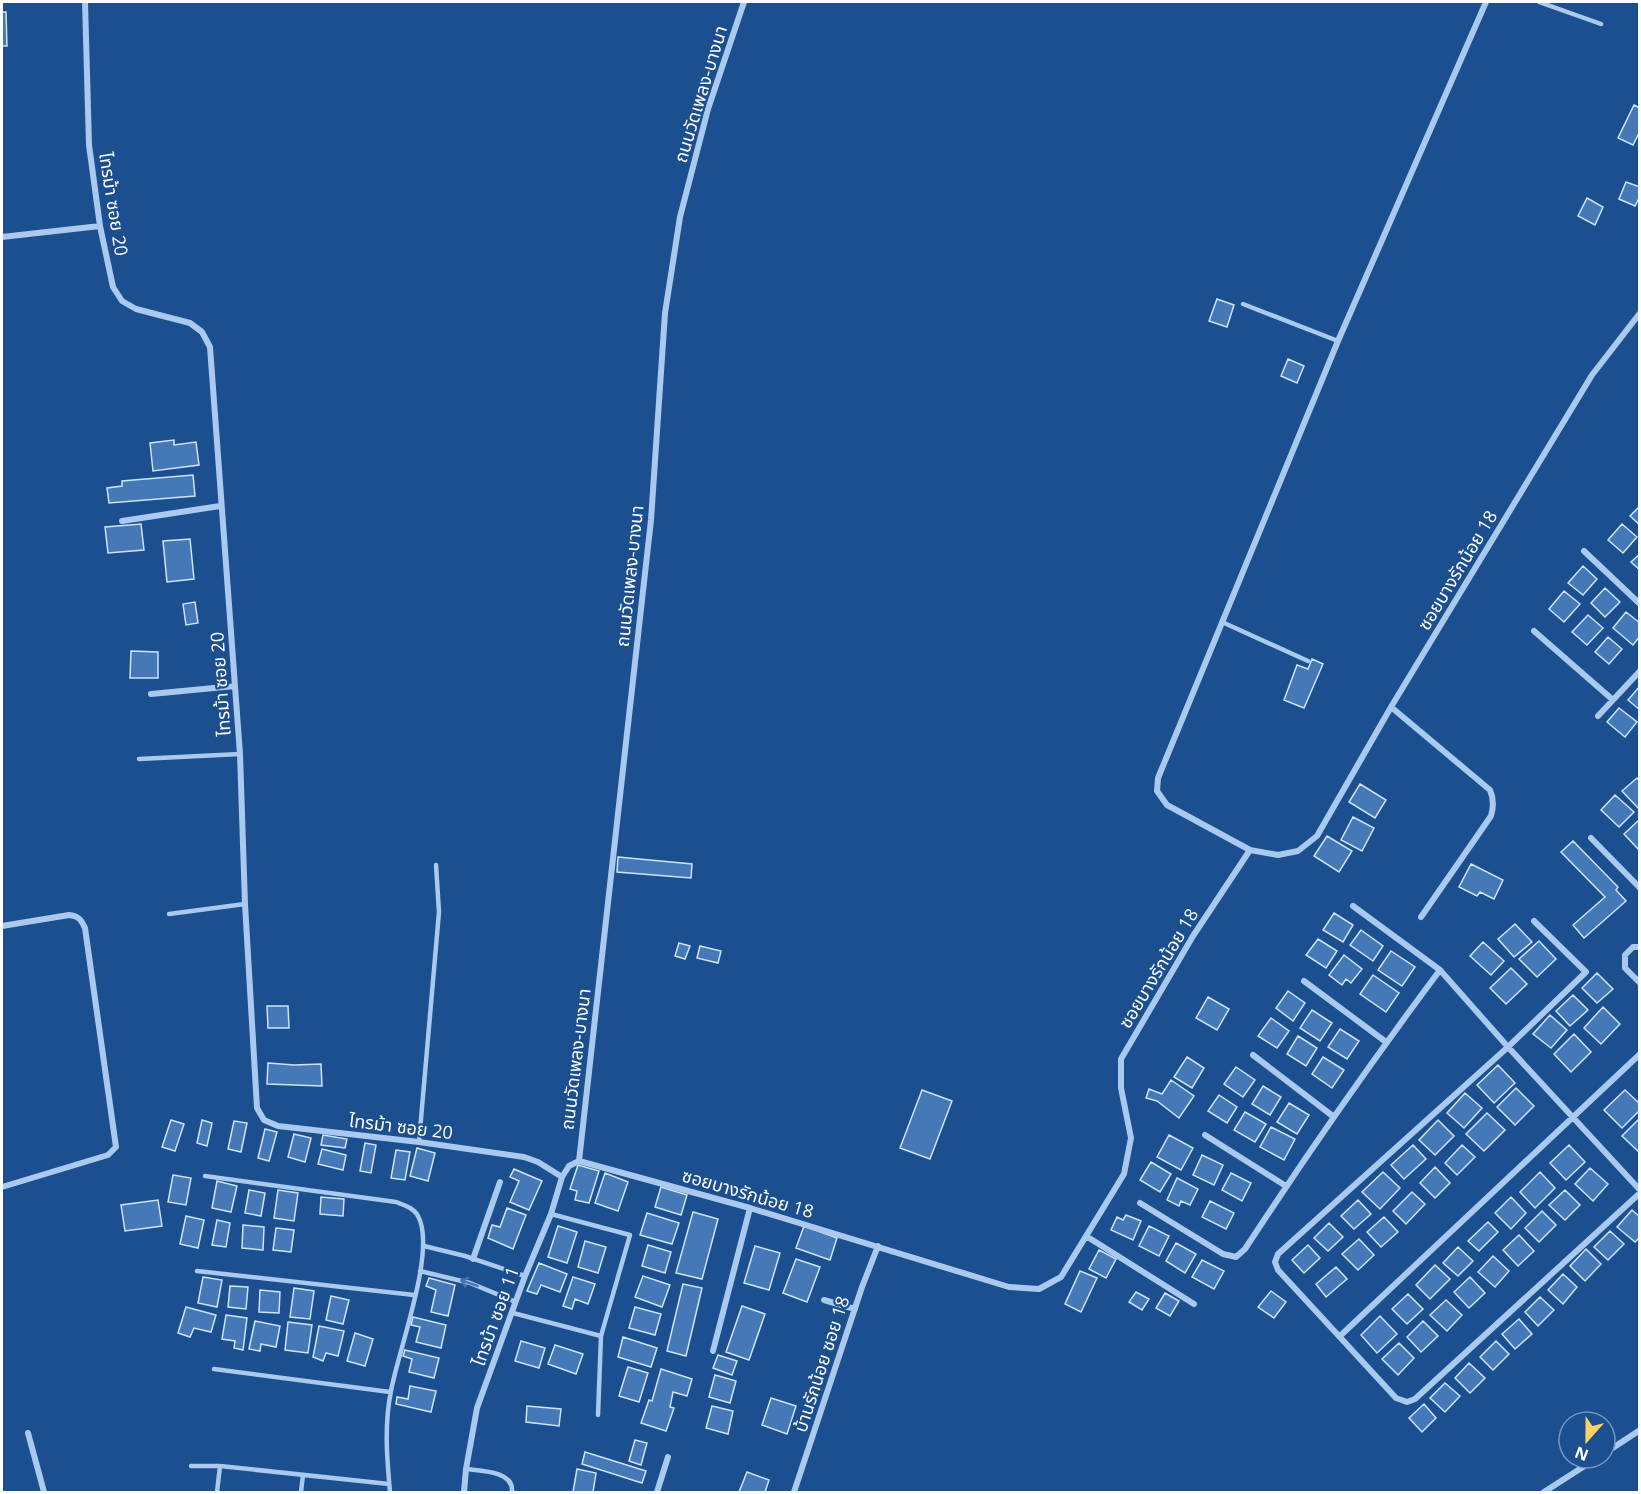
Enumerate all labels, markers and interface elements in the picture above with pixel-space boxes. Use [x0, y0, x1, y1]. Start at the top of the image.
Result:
street label: ถนนวัดเพลง-บางนา [668, 22, 732, 166]
street label: ไทรม้า ซอย 20 [94, 150, 134, 258]
street label: ถนนวัดเพลง-บางนา [610, 504, 648, 648]
street label: ซอยบางรักน้อย 18 [1412, 506, 1502, 634]
street label: ไทรม้า ซอย 20 [204, 631, 236, 738]
street label: ซอยบางรักน้อย 18 [1113, 904, 1203, 1032]
street label: ถนนวัดเพลง-บางนา [554, 987, 596, 1131]
street label: ไทรม้า ซอย 20 [347, 1108, 454, 1144]
street label: ซอยบางรักน้อย 18 [679, 1163, 817, 1223]
street label: ไทรม้า ซอย 11 [466, 1263, 524, 1370]
one-way arrow [460, 1277, 479, 1288]
street label: บ้านรักน้อย ซอย 18 [788, 1293, 854, 1435]
north arrow [1557, 1410, 1617, 1470]
text: N [1572, 1441, 1592, 1467]

